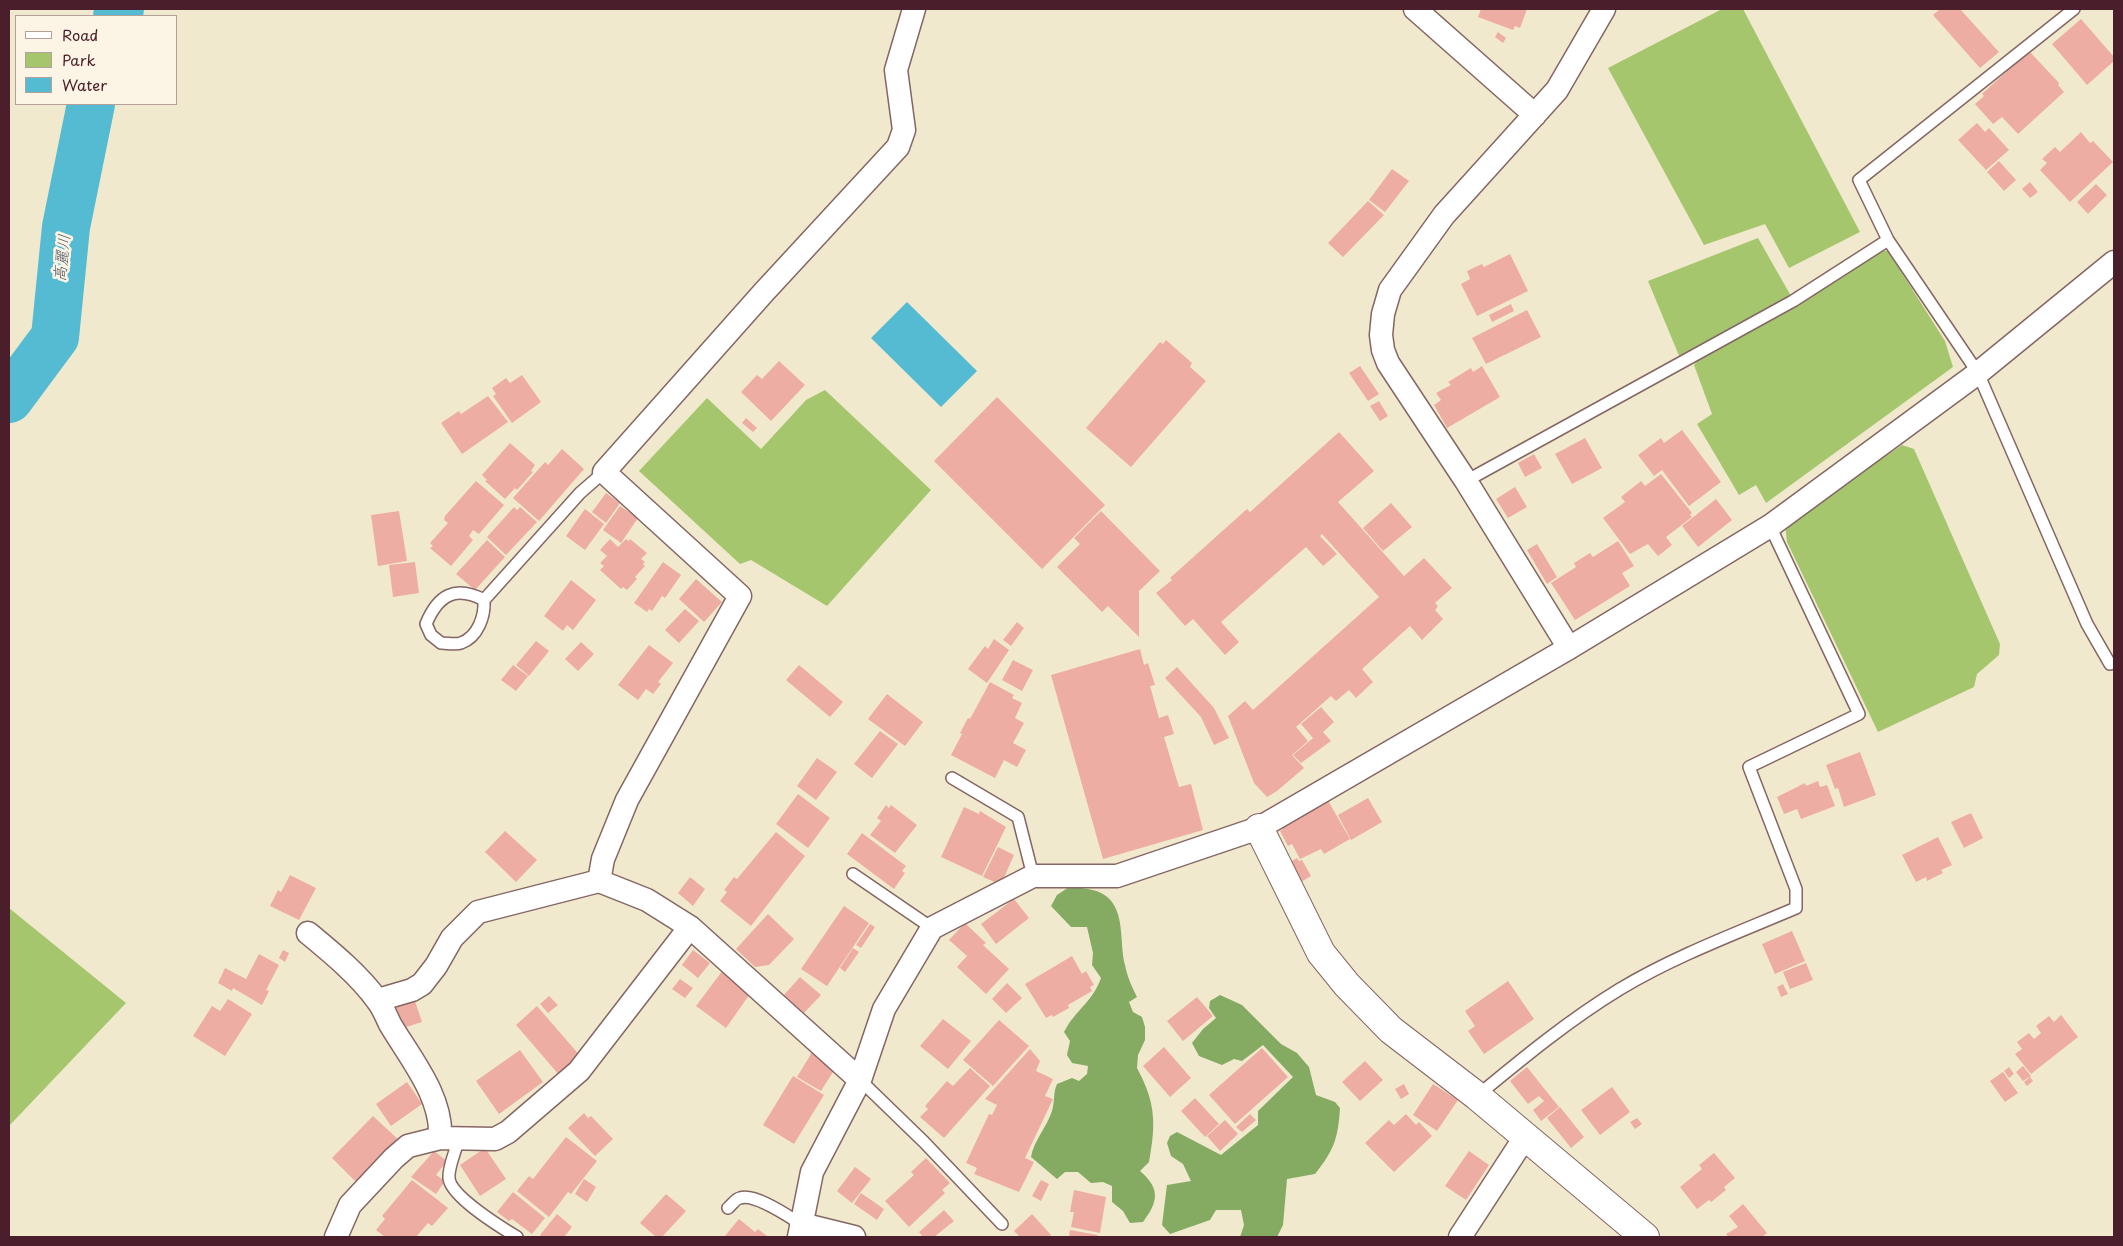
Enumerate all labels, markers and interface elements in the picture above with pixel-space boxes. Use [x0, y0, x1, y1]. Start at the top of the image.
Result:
legend [15, 15, 178, 105]
text: Road [62, 23, 98, 46]
text: Park [62, 48, 96, 71]
text: Water [62, 73, 107, 96]
water label: 高麗川 [51, 233, 75, 283]

